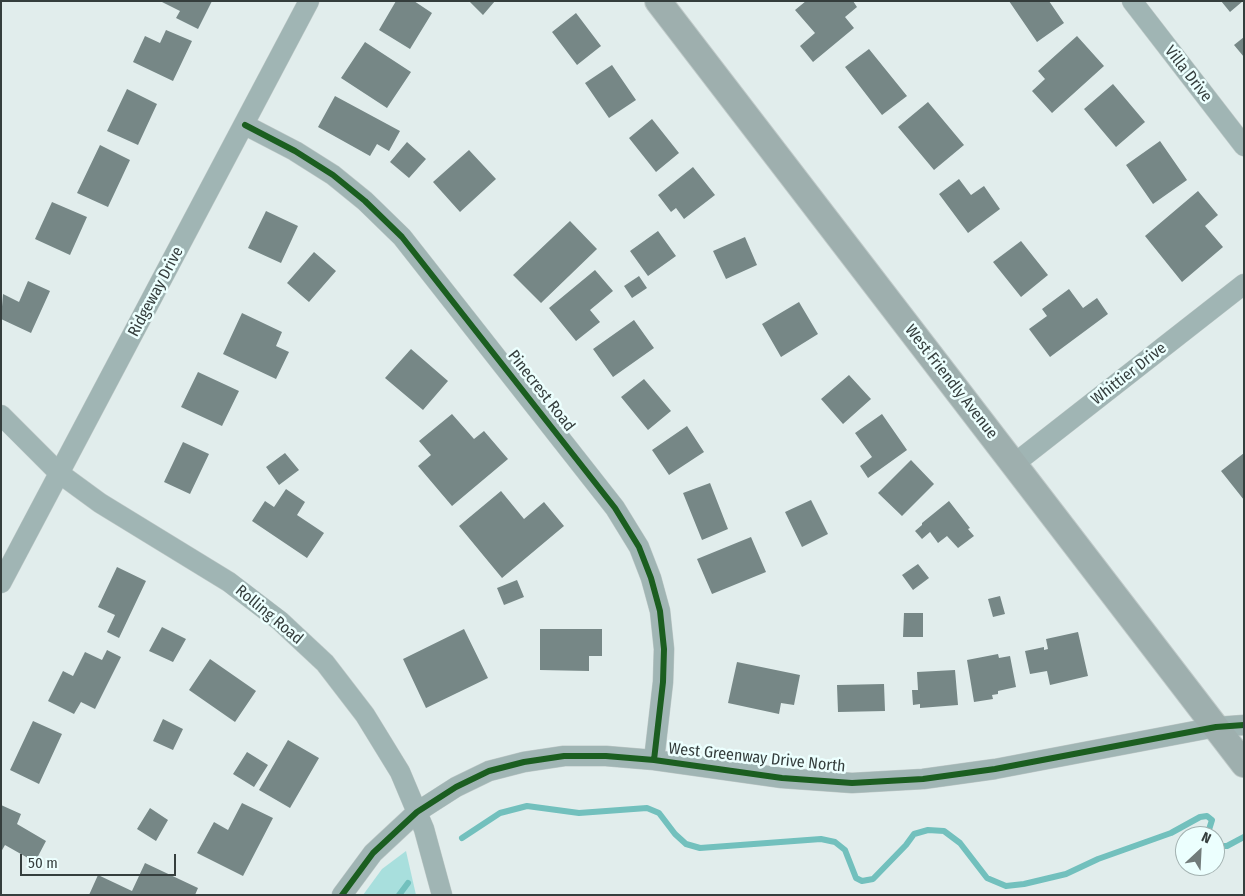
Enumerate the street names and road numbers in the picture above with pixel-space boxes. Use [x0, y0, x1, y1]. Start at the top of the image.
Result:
street label: Villa Drive [1160, 42, 1216, 106]
street label: Ridgeway Drive [124, 244, 188, 340]
street label: West Friendly Avenue [900, 321, 1002, 443]
street label: Whittier Drive [1088, 339, 1170, 409]
street label: Pinecrest Road [503, 347, 579, 435]
street label: Rolling Road [231, 581, 307, 649]
street label: West Greenway Drive North [668, 739, 846, 777]

